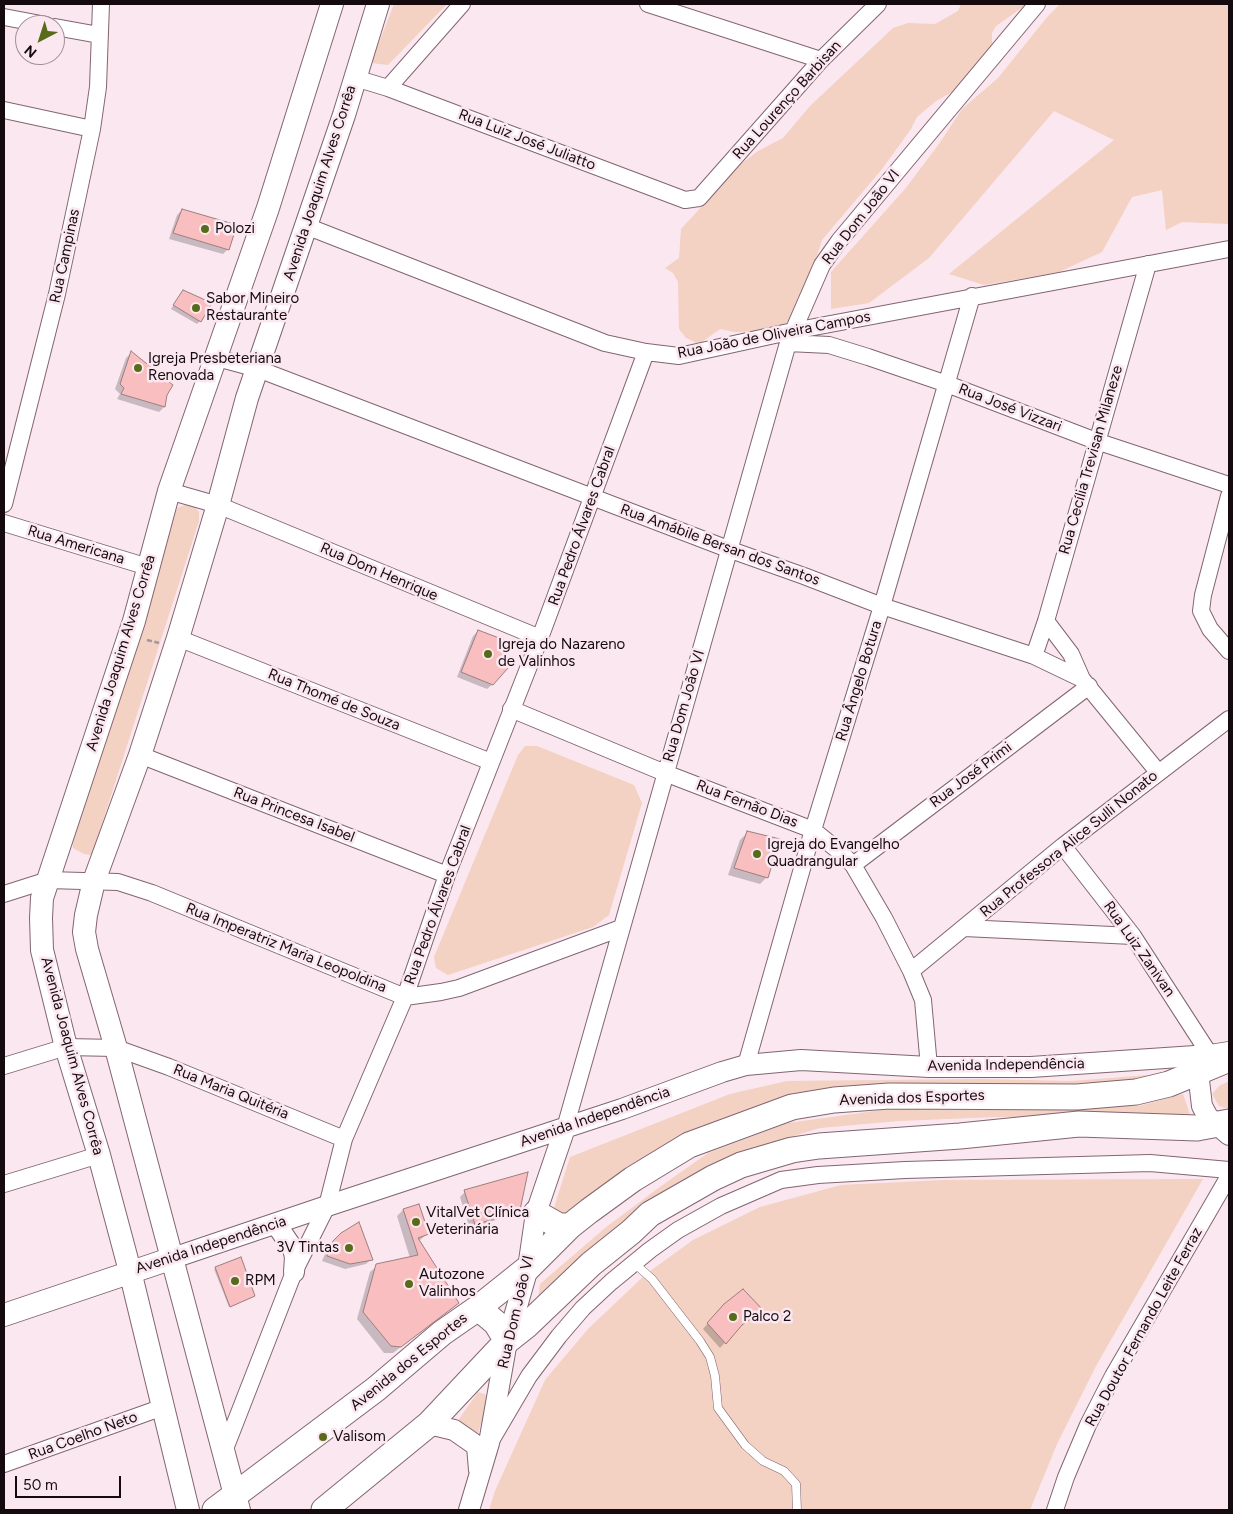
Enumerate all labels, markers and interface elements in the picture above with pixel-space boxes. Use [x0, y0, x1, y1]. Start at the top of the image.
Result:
north arrow [15, 15, 65, 65]
street label: Rua Lourenço Barbisan [729, 37, 845, 163]
text: N [21, 41, 40, 61]
street label: Avenida Joaquim Alves Corrêa [280, 83, 360, 283]
street label: Rua Luiz José Juliatto [456, 105, 598, 175]
street label: Rua Dom João VI [818, 166, 904, 268]
street label: Rua Campinas [46, 207, 84, 305]
place label: Polozi [215, 220, 255, 238]
marker: Polozi [199, 223, 211, 235]
place label: Sabor Mineiro Restaurante [206, 290, 299, 325]
marker: Sabor Mineiro Restaurante [190, 302, 202, 314]
street label: Rua João de Oliveira Campos [676, 307, 872, 363]
place label: Igreja Presbeteriana Renovada [148, 350, 281, 385]
marker: Igreja Presbeteriana Renovada [132, 362, 144, 374]
street label: Rua Cecília Trevisan Milaneze [1055, 363, 1127, 557]
street label: Rua José Vizzari [956, 380, 1064, 436]
street label: Rua Pedro Álvares Cabral [545, 444, 619, 608]
street label: Rua Amábile Bersan dos Santos [618, 500, 822, 590]
street label: Rua Americana [25, 522, 127, 568]
street label: Rua Dom Henrique [317, 539, 441, 605]
street label: Avenida Joaquim Alves Corrêa [83, 553, 159, 753]
street label: Rua Ângelo Botura [832, 619, 886, 743]
place label: Igreja do Nazareno de Valinhos [498, 636, 625, 671]
marker: Igreja do Nazareno de Valinhos [482, 648, 494, 660]
street label: Rua Dom João VI [659, 648, 709, 764]
street label: Rua Thomé de Souza [265, 665, 403, 735]
street label: Rua José Primi [927, 738, 1015, 812]
street label: Rua Professora Alice Sulli Nonato [977, 767, 1161, 921]
street label: Rua Fernão Dias [694, 776, 800, 832]
street label: Rua Princesa Isabel [231, 784, 357, 846]
street label: Rua Pedro Álvares Cabral [401, 823, 475, 987]
place label: Igreja do Evangelho Quadrangular [767, 836, 900, 871]
marker: Igreja do Evangelho Quadrangular [751, 848, 763, 860]
street label: Rua Luiz Zanivan [1099, 898, 1179, 1000]
street label: Rua Imperatriz Maria Leopoldina [183, 899, 389, 997]
street label: Avenida Joaquim Alves Corrêa [37, 955, 107, 1157]
street label: Avenida Independência [927, 1055, 1085, 1075]
street label: Rua Maria Quitéria [171, 1061, 291, 1123]
street label: Avenida Independência [518, 1083, 672, 1151]
street label: Avenida dos Esportes [839, 1086, 985, 1110]
place label: VitalVet Clínica Veterinária [426, 1204, 529, 1239]
street label: Avenida Independência [133, 1212, 289, 1278]
marker: VitalVet Clínica Veterinária [410, 1216, 422, 1228]
street label: Rua Doutor Fernando Leite Ferraz [1082, 1224, 1206, 1430]
place label: 3V Tintas [276, 1239, 339, 1257]
marker: 3V Tintas [343, 1242, 355, 1254]
street label: Rua Dom João VI [494, 1254, 538, 1370]
place label: Autozone Valinhos [419, 1266, 484, 1301]
place label: RPM [245, 1272, 276, 1290]
marker: RPM [229, 1275, 241, 1287]
marker: Autozone Valinhos [403, 1278, 415, 1290]
place label: Palco 2 [743, 1308, 791, 1326]
street label: Avenida dos Esportes [347, 1309, 471, 1415]
marker: Palco 2 [727, 1311, 739, 1323]
street label: Rua Coelho Neto [26, 1408, 140, 1464]
place label: Valisom [333, 1428, 386, 1446]
marker: Valisom [317, 1431, 329, 1443]
scale bar [18, 1466, 124, 1498]
text: 50 m [23, 1476, 58, 1494]

